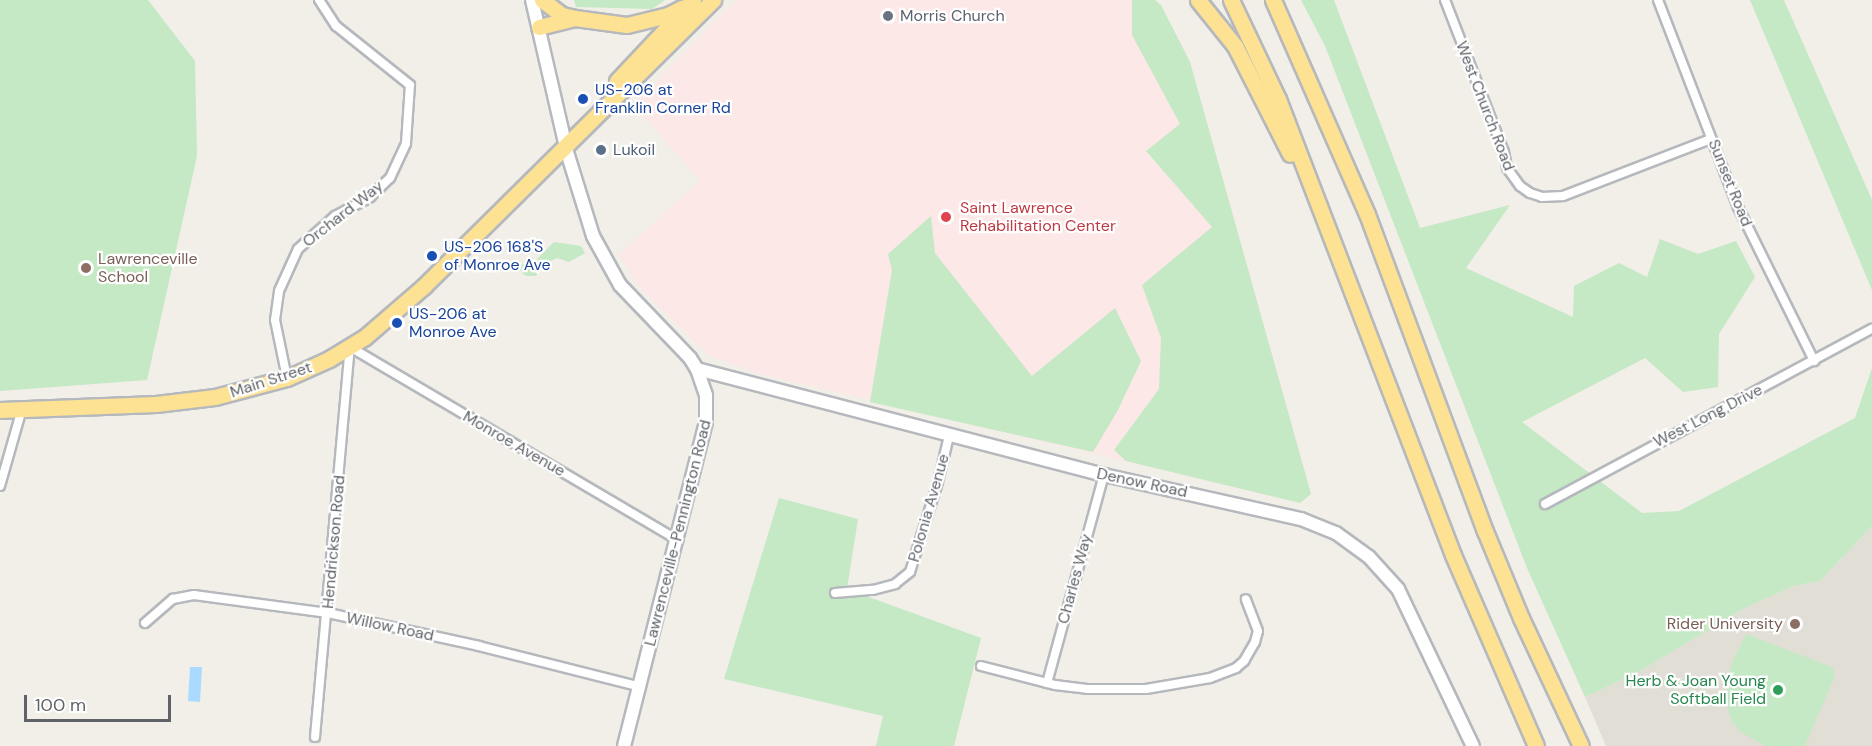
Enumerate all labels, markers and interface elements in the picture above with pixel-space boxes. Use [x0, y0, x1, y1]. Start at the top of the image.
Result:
place label: Morris Church [900, 6, 1005, 26]
marker: Morris Church [881, 9, 895, 23]
street label: West Church Road [1451, 38, 1519, 174]
place label: US-206 at Franklin Corner Rd [595, 80, 731, 118]
marker: US-206 at Franklin Corner Rd [576, 92, 590, 106]
street label: Sunset Road [1704, 137, 1756, 229]
place label: Lukoil [613, 140, 655, 160]
marker: Lukoil [594, 143, 608, 157]
street label: Orchard Way [299, 177, 387, 251]
place label: Saint Lawrence Rehabilitation Center [960, 198, 1116, 236]
marker: Saint Lawrence Rehabilitation Center [937, 208, 955, 226]
place label: US-206 168'S of Monroe Ave [444, 237, 551, 275]
place label: Lawrenceville School [98, 249, 197, 287]
marker: US-206 168'S of Monroe Ave [425, 249, 439, 263]
marker: Lawrenceville School [79, 261, 93, 275]
place label: US-206 at Monroe Ave [409, 304, 497, 342]
marker: US-206 at Monroe Ave [390, 316, 404, 330]
street label: Main Street [228, 358, 314, 402]
street label: West Long Drive [1650, 380, 1766, 452]
street label: Monroe Avenue [459, 407, 569, 481]
street label: Lawrenceville-Pennington Road [641, 418, 715, 648]
street label: Polonia Avenue [904, 452, 954, 564]
street label: Denow Road [1095, 464, 1189, 502]
street label: Hendrickson Road [319, 474, 349, 610]
street label: Charles Way [1054, 532, 1096, 626]
street label: Willow Road [344, 608, 436, 646]
place label: Rider University [1667, 614, 1783, 634]
marker: Rider University [1788, 617, 1802, 631]
place label: Herb & Joan Young Softball Field [1626, 671, 1766, 709]
scale bar [27, 683, 174, 721]
marker: Herb & Joan Young Softball Field [1771, 683, 1785, 697]
text: 100 m [35, 693, 86, 717]

